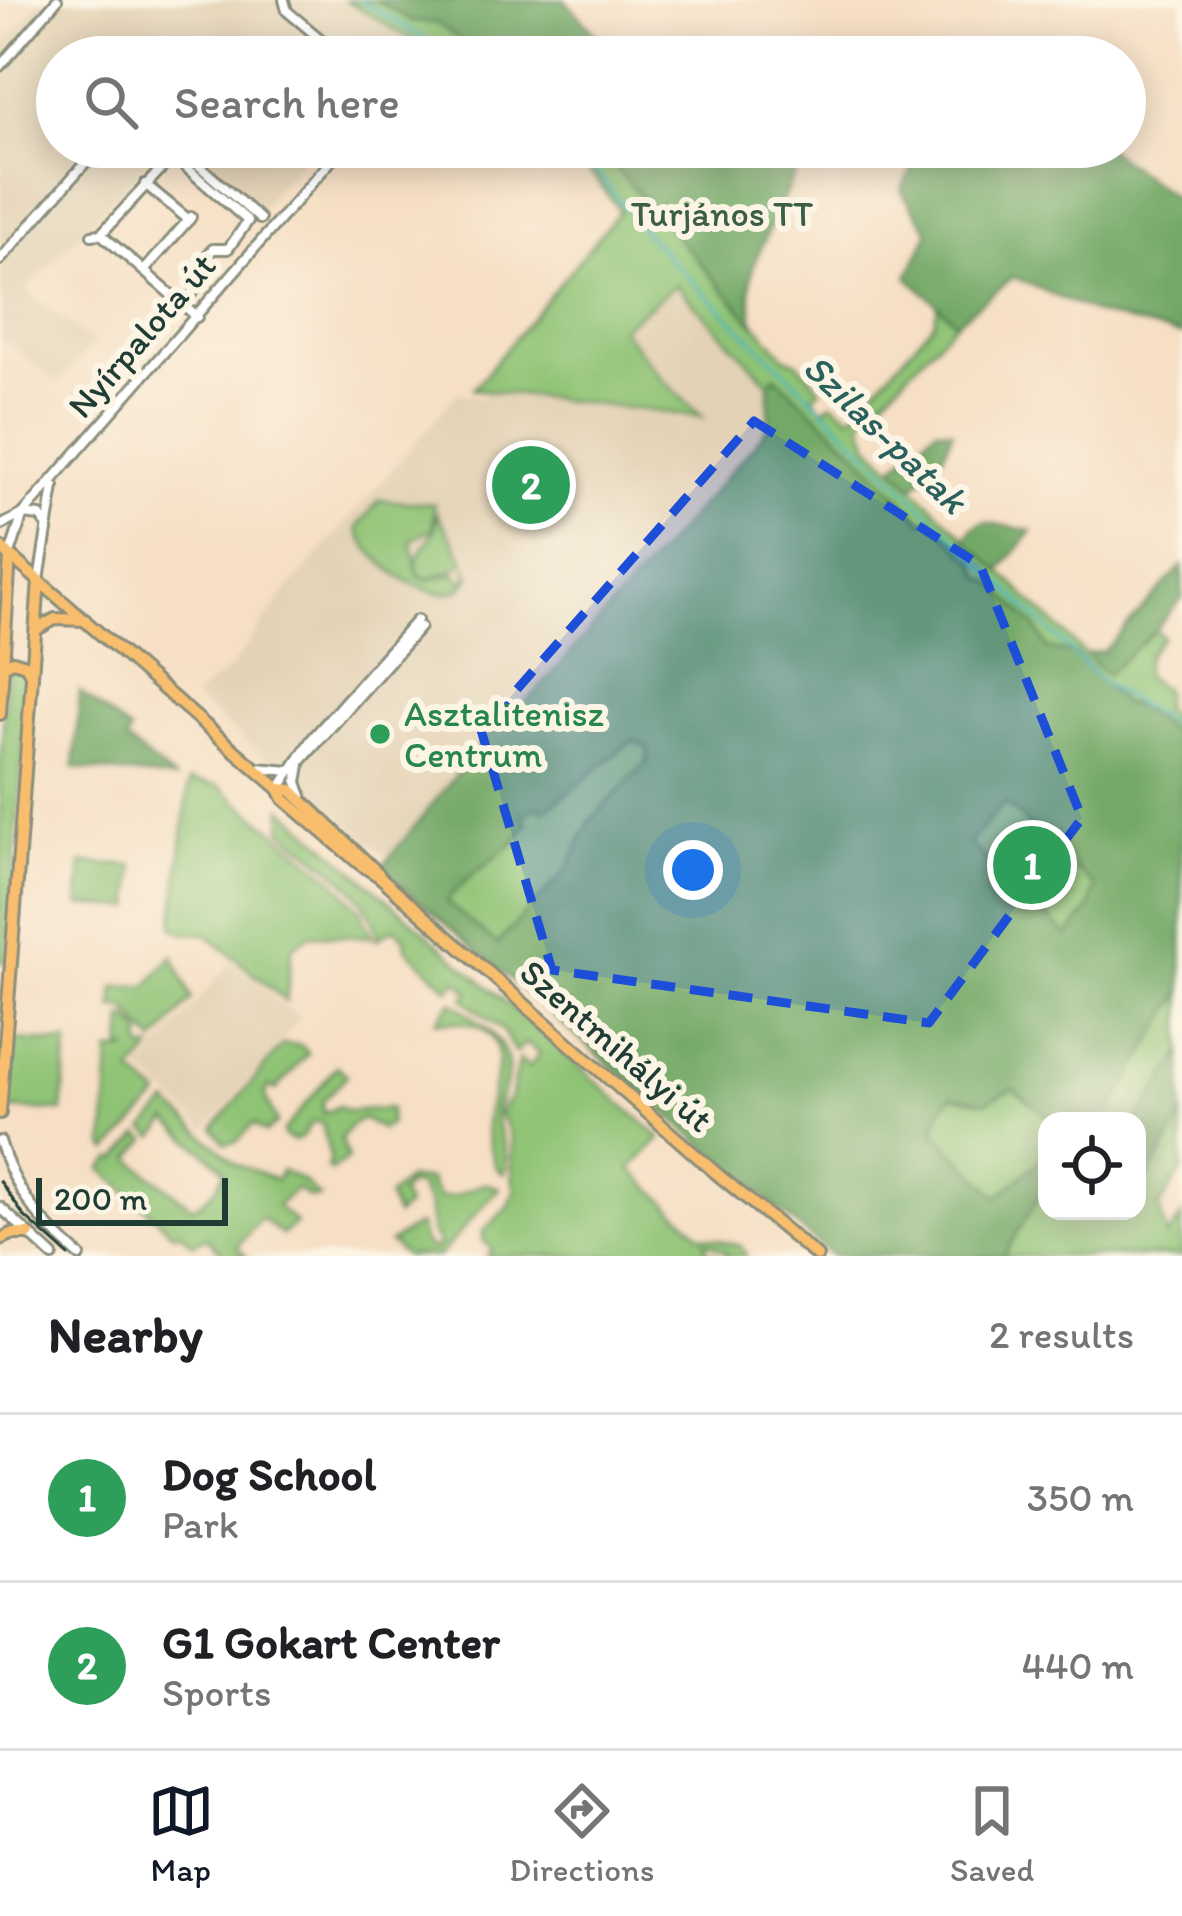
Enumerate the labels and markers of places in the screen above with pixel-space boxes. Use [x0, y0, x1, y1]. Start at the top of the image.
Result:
pin: 2 [492, 440, 570, 530]
place label: Asztalitenisz Centrum [404, 692, 604, 776]
marker: Asztalitenisz Centrum [367, 721, 393, 747]
pin: 1 [993, 820, 1071, 910]

